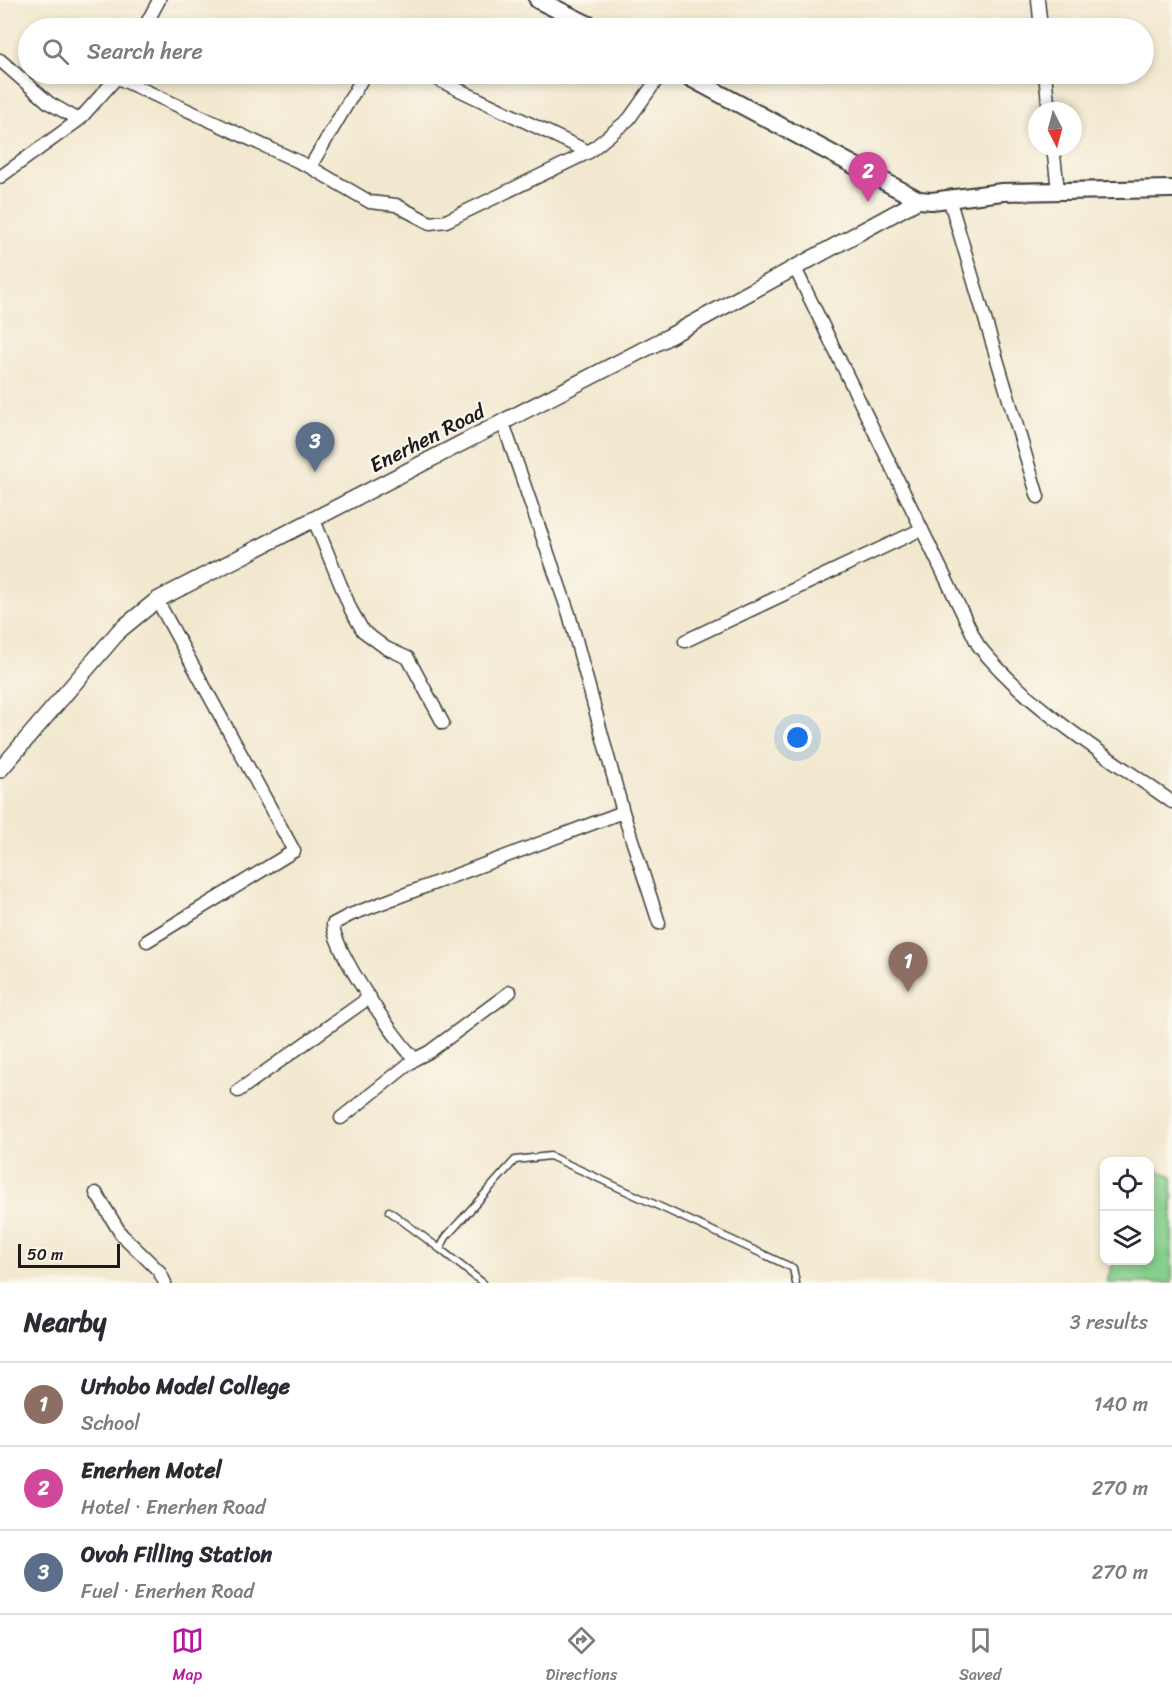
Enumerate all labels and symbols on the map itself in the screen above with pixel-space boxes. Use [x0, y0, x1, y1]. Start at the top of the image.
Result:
north arrow [1028, 102, 1082, 156]
pin: 2 [848, 152, 888, 202]
street label: Enerhen Road [362, 392, 493, 483]
pin: 3 [296, 422, 334, 472]
your location [783, 723, 812, 752]
pin: 1 [888, 942, 928, 992]
scale bar [18, 1241, 120, 1268]

